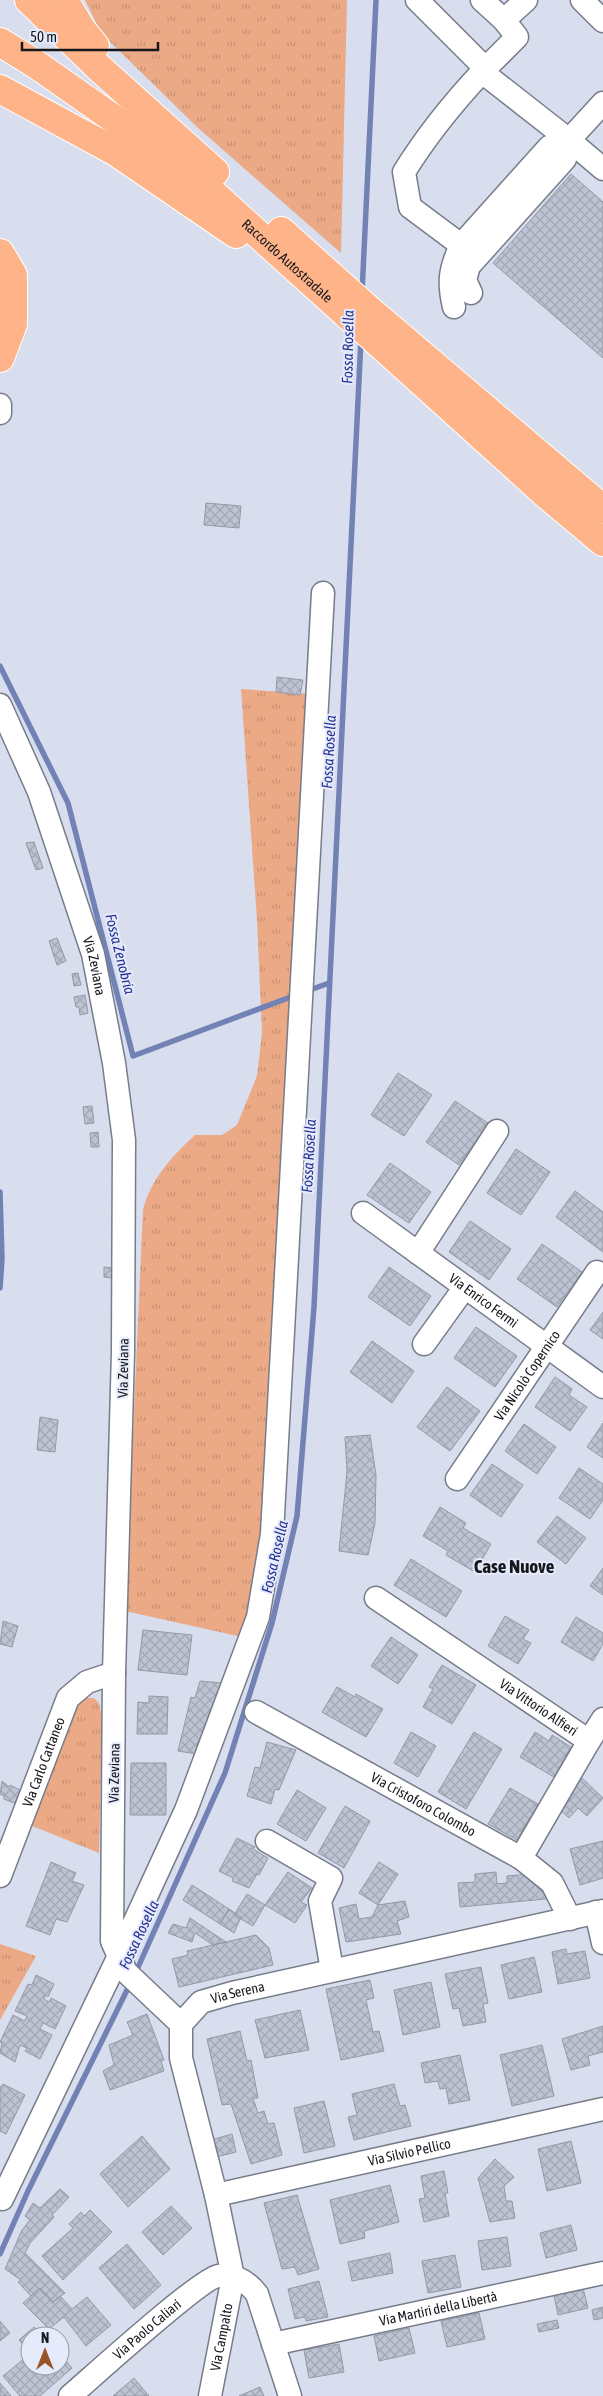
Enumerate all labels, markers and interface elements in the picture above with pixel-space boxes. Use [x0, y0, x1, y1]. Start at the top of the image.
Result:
scale bar [22, 20, 159, 52]
text: 50 m [30, 28, 57, 45]
street label: Raccordo Autostradale [239, 216, 336, 306]
water label: Fossa Rosella [338, 310, 357, 384]
water label: Fossa Rosella [318, 715, 339, 789]
water label: Fossa Zenobria [102, 912, 139, 996]
street label: Via Zeviana [80, 934, 109, 997]
water label: Fossa Rosella [298, 1119, 319, 1193]
street label: Via Enrico Fermi [446, 1270, 521, 1331]
street label: Via Nicolò Copernico [491, 1327, 563, 1424]
street label: Via Zeviana [114, 1338, 132, 1398]
water label: Fossa Rosella [258, 1519, 291, 1595]
district label: Case Nuove [474, 1555, 555, 1577]
street label: Via Vittorio Alfieri [497, 1675, 581, 1739]
street label: Via Carlo Cattaneo [19, 1715, 68, 1809]
street label: Via Zeviana [105, 1743, 123, 1803]
street label: Via Cristoforo Colombo [368, 1769, 478, 1839]
water label: Fossa Rosella [115, 1898, 162, 1972]
street label: Via Serena [209, 1978, 266, 2007]
street label: Via Silvio Pellico [366, 2135, 452, 2169]
street label: Via Martiri della Libertà [378, 2288, 499, 2329]
street label: Via Paolo Caliari [110, 2296, 184, 2362]
street label: Via Campalto [207, 2302, 236, 2372]
north arrow [20, 2326, 70, 2376]
text: N [41, 2330, 49, 2346]

